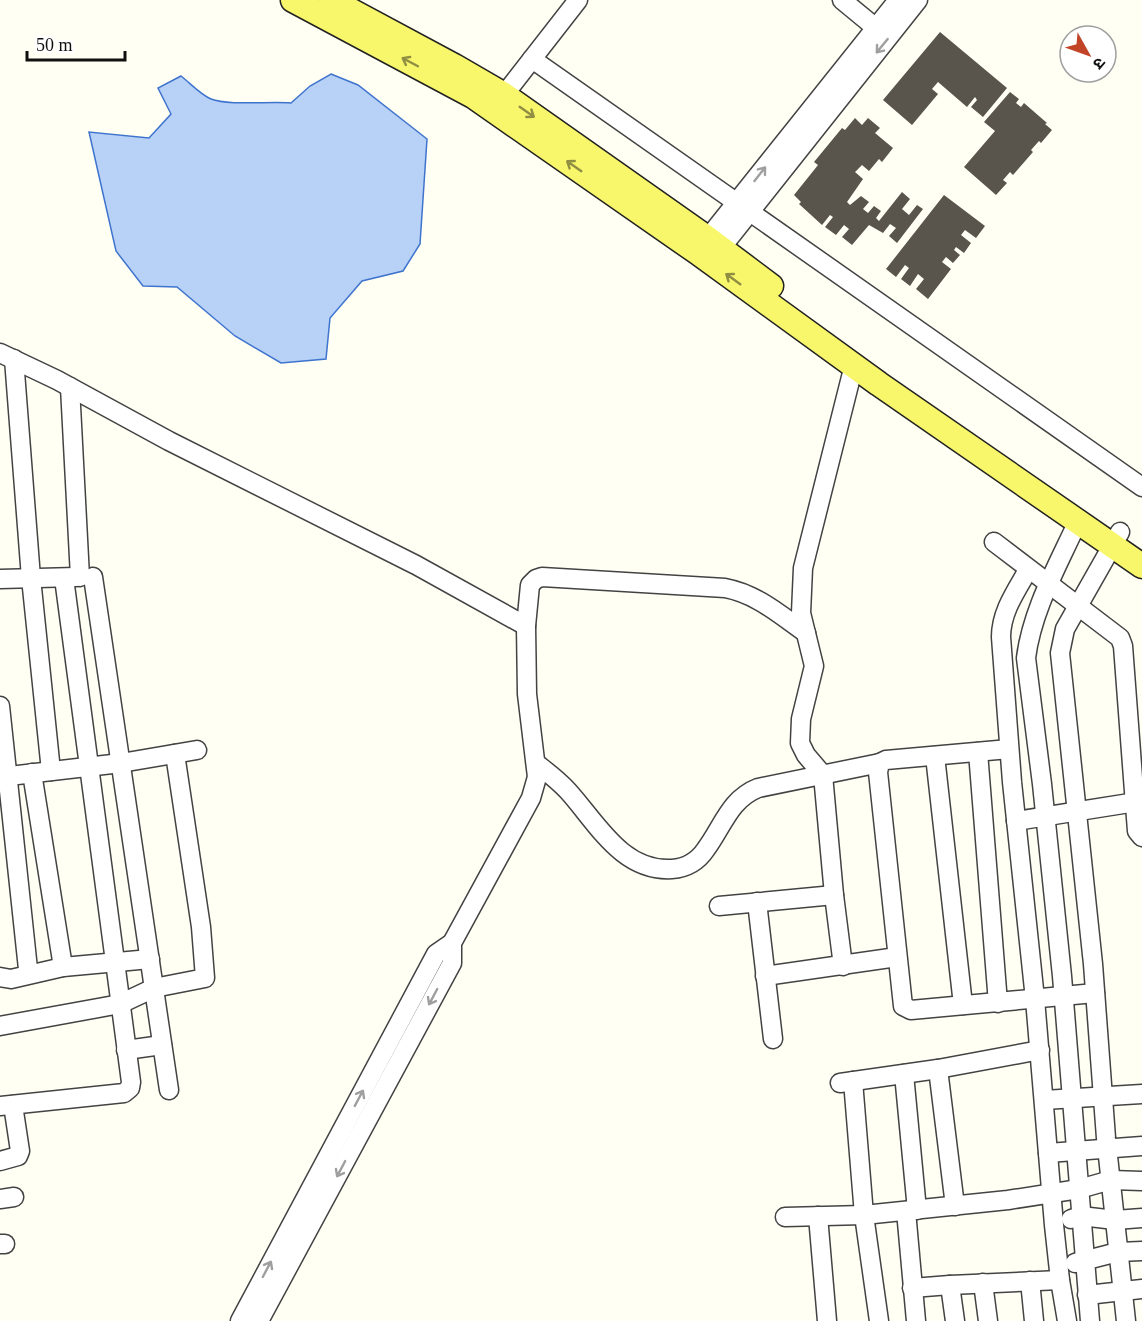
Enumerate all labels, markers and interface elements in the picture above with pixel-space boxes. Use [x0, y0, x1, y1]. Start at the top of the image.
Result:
scale bar [27, 24, 124, 62]
north arrow [1058, 24, 1118, 84]
text: 50 m [36, 35, 73, 55]
one-way arrow [875, 37, 888, 53]
text: उ [1089, 54, 1109, 73]
one-way arrow [401, 55, 419, 67]
one-way arrow [519, 106, 535, 118]
one-way arrow [567, 160, 583, 172]
one-way arrow [754, 166, 767, 182]
one-way arrow [726, 272, 742, 285]
one-way arrow [427, 987, 438, 1005]
one-way arrow [354, 1089, 365, 1107]
one-way arrow [335, 1159, 346, 1177]
one-way arrow [262, 1261, 273, 1279]

